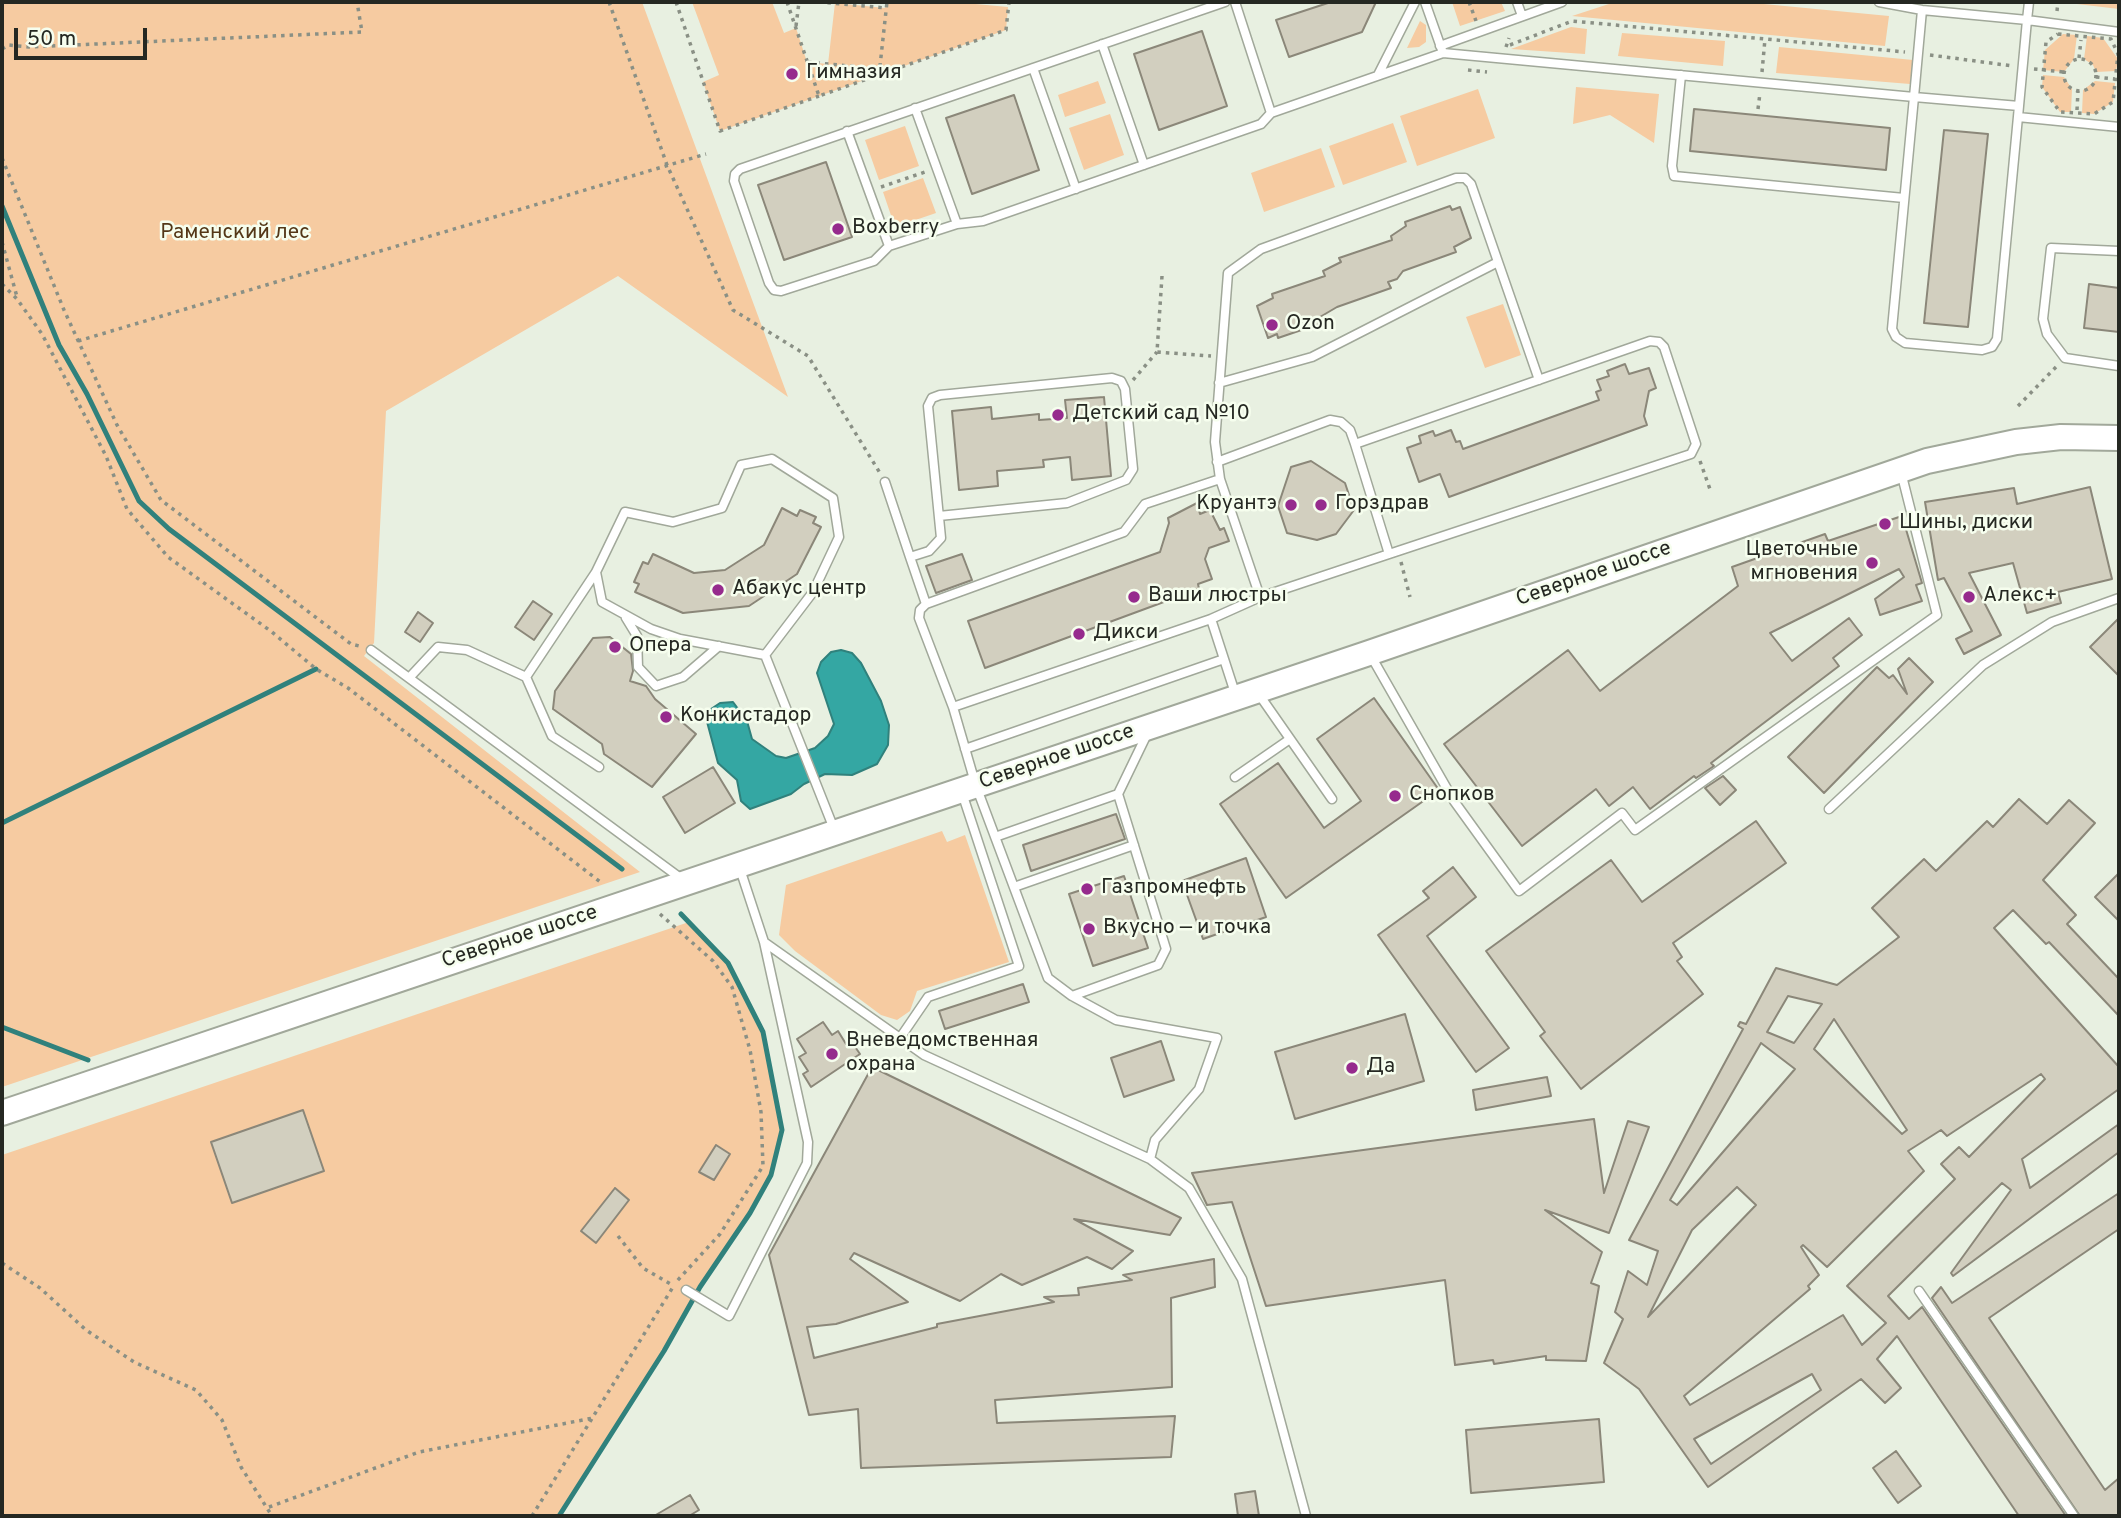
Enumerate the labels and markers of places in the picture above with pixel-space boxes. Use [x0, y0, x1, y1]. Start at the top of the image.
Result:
place label: Гимназия [806, 61, 902, 87]
marker: Гимназия [784, 66, 800, 82]
place label: Boxberry [852, 216, 939, 242]
marker: Boxberry [830, 221, 846, 237]
place label: Ozon [1286, 312, 1335, 338]
marker: Ozon [1264, 317, 1280, 333]
place label: Детский сад №10 [1072, 402, 1250, 428]
marker: Детский сад №10 [1050, 407, 1066, 423]
place label: Круантэ [1196, 492, 1277, 518]
place label: Горздрав [1335, 492, 1429, 518]
marker: Круантэ [1283, 497, 1299, 513]
marker: Горздрав [1313, 497, 1329, 513]
place label: Шины, диски [1899, 511, 2033, 537]
marker: Шины, диски [1877, 516, 1893, 532]
place label: Цветочные мгновения [1746, 538, 1858, 588]
marker: Цветочные мгновения [1864, 555, 1880, 571]
place label: Абакус центр [732, 577, 866, 603]
marker: Абакус центр [710, 582, 726, 598]
place label: Ваши люстры [1148, 584, 1287, 610]
place label: Алекс+ [1983, 584, 2057, 610]
marker: Ваши люстры [1126, 589, 1142, 605]
marker: Алекс+ [1961, 589, 1977, 605]
place label: Дикси [1093, 621, 1158, 647]
marker: Дикси [1071, 626, 1087, 642]
place label: Опера [629, 634, 691, 660]
marker: Опера [607, 639, 623, 655]
place label: Конкистадор [680, 704, 811, 730]
marker: Конкистадор [658, 709, 674, 725]
place label: Снопков [1409, 783, 1495, 809]
marker: Снопков [1387, 788, 1403, 804]
place label: Газпромнефть [1101, 876, 1246, 902]
marker: Газпромнефть [1079, 881, 1095, 897]
place label: Вкусно — и точка [1103, 916, 1271, 942]
marker: Вкусно — и точка [1081, 921, 1097, 937]
place label: Вневедомственная охрана [846, 1029, 1038, 1079]
marker: Вневедомственная охрана [824, 1046, 840, 1062]
place label: Да [1366, 1055, 1395, 1081]
marker: Да [1344, 1060, 1360, 1076]

